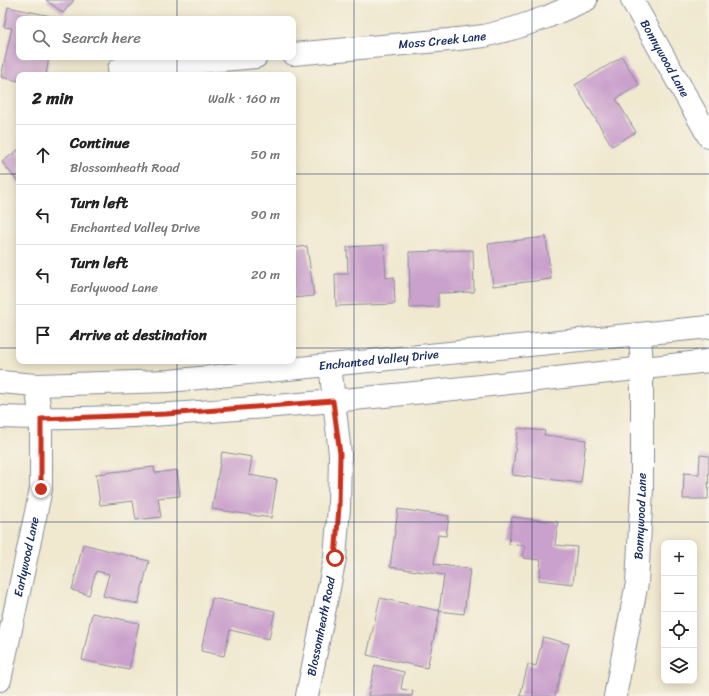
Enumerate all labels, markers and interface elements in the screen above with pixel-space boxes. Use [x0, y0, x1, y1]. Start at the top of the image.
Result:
street label: Bonnywood Lane [634, 15, 696, 102]
search box [16, 16, 296, 60]
text: Search here [62, 25, 141, 51]
street label: Moss Creek Lane [397, 25, 487, 55]
icon: search [30, 27, 52, 49]
text: 2 min [32, 83, 73, 113]
text: Walk · 160 m [208, 87, 280, 110]
text: Continue [70, 130, 130, 156]
text: 50 m [250, 143, 280, 166]
icon: ahead [32, 144, 54, 166]
text: Blossomheath Road [70, 156, 179, 179]
text: Turn left [70, 190, 128, 216]
text: 90 m [250, 203, 280, 226]
icon: left [32, 204, 54, 226]
text: Enchanted Valley Drive [70, 216, 200, 239]
text: Turn left [70, 250, 128, 276]
text: 20 m [251, 263, 280, 286]
icon: left [32, 264, 54, 286]
text: Earlywood Lane [70, 276, 158, 299]
text: Arrive at destination [70, 322, 207, 348]
icon: arrive [32, 324, 54, 346]
street label: Enchanted Valley Drive [318, 343, 440, 377]
street label: Bonnywood Lane [627, 473, 653, 560]
route end [32, 480, 50, 498]
street label: Earlywood Lane [7, 515, 46, 599]
map controls [661, 540, 697, 684]
button: + [661, 540, 697, 576]
route start [326, 549, 344, 567]
street label: Blossomheath Road [300, 574, 342, 678]
button: − [661, 576, 697, 612]
button: locate [661, 612, 697, 648]
button: layers [661, 648, 697, 684]

